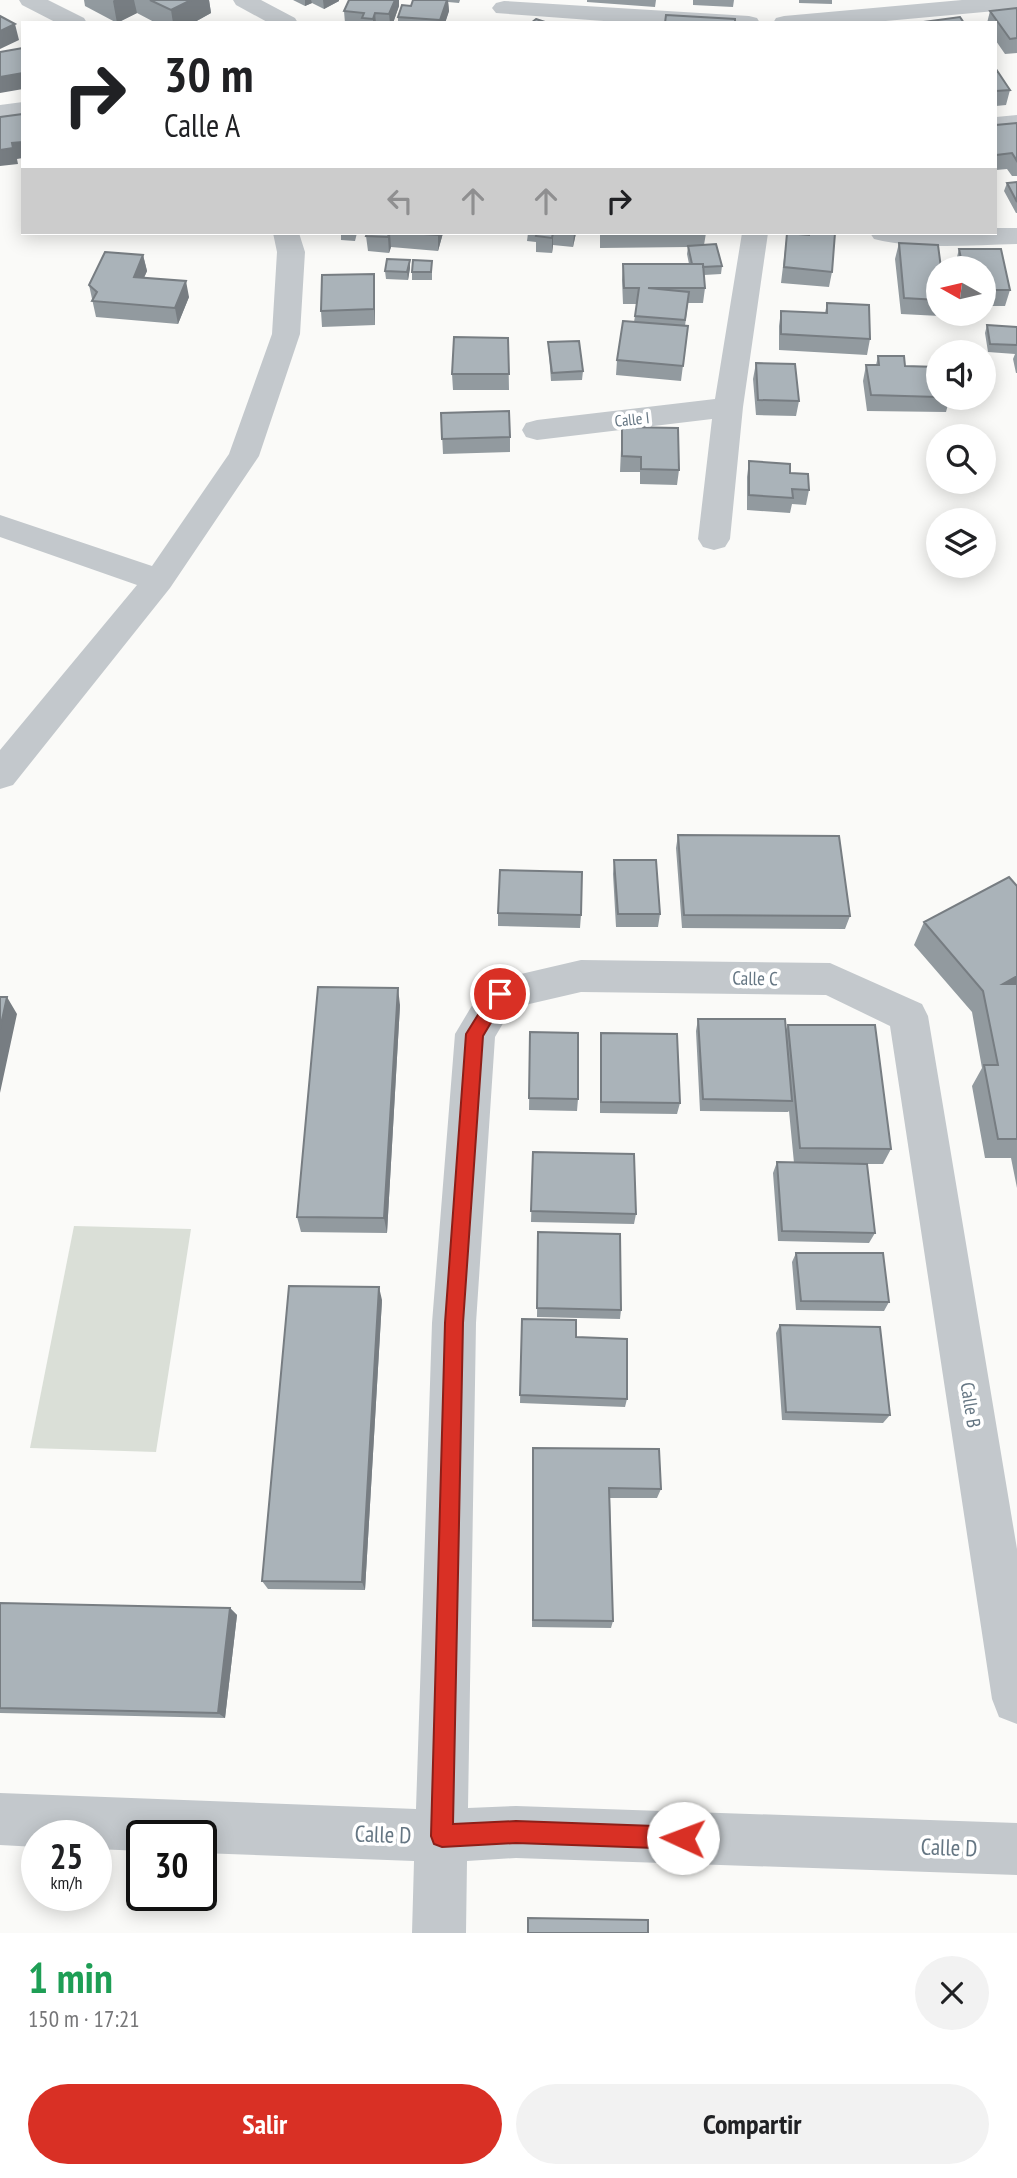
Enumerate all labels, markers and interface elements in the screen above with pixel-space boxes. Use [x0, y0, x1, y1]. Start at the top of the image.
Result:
text: 30 m [164, 42, 253, 106]
icon: right [49, 49, 140, 140]
text: Calle A [164, 104, 240, 146]
icon: left [381, 182, 419, 220]
icon: ahead [454, 182, 492, 220]
icon: ahead [527, 182, 565, 220]
icon: right [600, 182, 638, 220]
north arrow [926, 256, 996, 326]
map controls [926, 256, 996, 578]
button: sound [926, 340, 996, 410]
street label: Calle I [614, 407, 650, 431]
button: search [926, 424, 996, 494]
button: layers [926, 508, 996, 578]
pin [470, 964, 530, 1024]
street label: Calle C [732, 966, 778, 990]
icon: arrive [481, 975, 519, 1013]
street label: Calle B [956, 1381, 986, 1430]
position arrow [646, 1801, 720, 1875]
street label: Calle D [354, 1819, 412, 1849]
speed limit sign: 30 [126, 1820, 217, 1911]
street label: Calle D [920, 1832, 978, 1862]
text: 25 [50, 1833, 83, 1879]
text: km/h [51, 1871, 82, 1894]
text: 1 min [28, 1950, 113, 2005]
button: close [915, 1956, 989, 2030]
text: 150 m · 17:21 [28, 2004, 140, 2033]
button: Salir [28, 2084, 502, 2164]
button: Compartir [516, 2084, 989, 2164]

